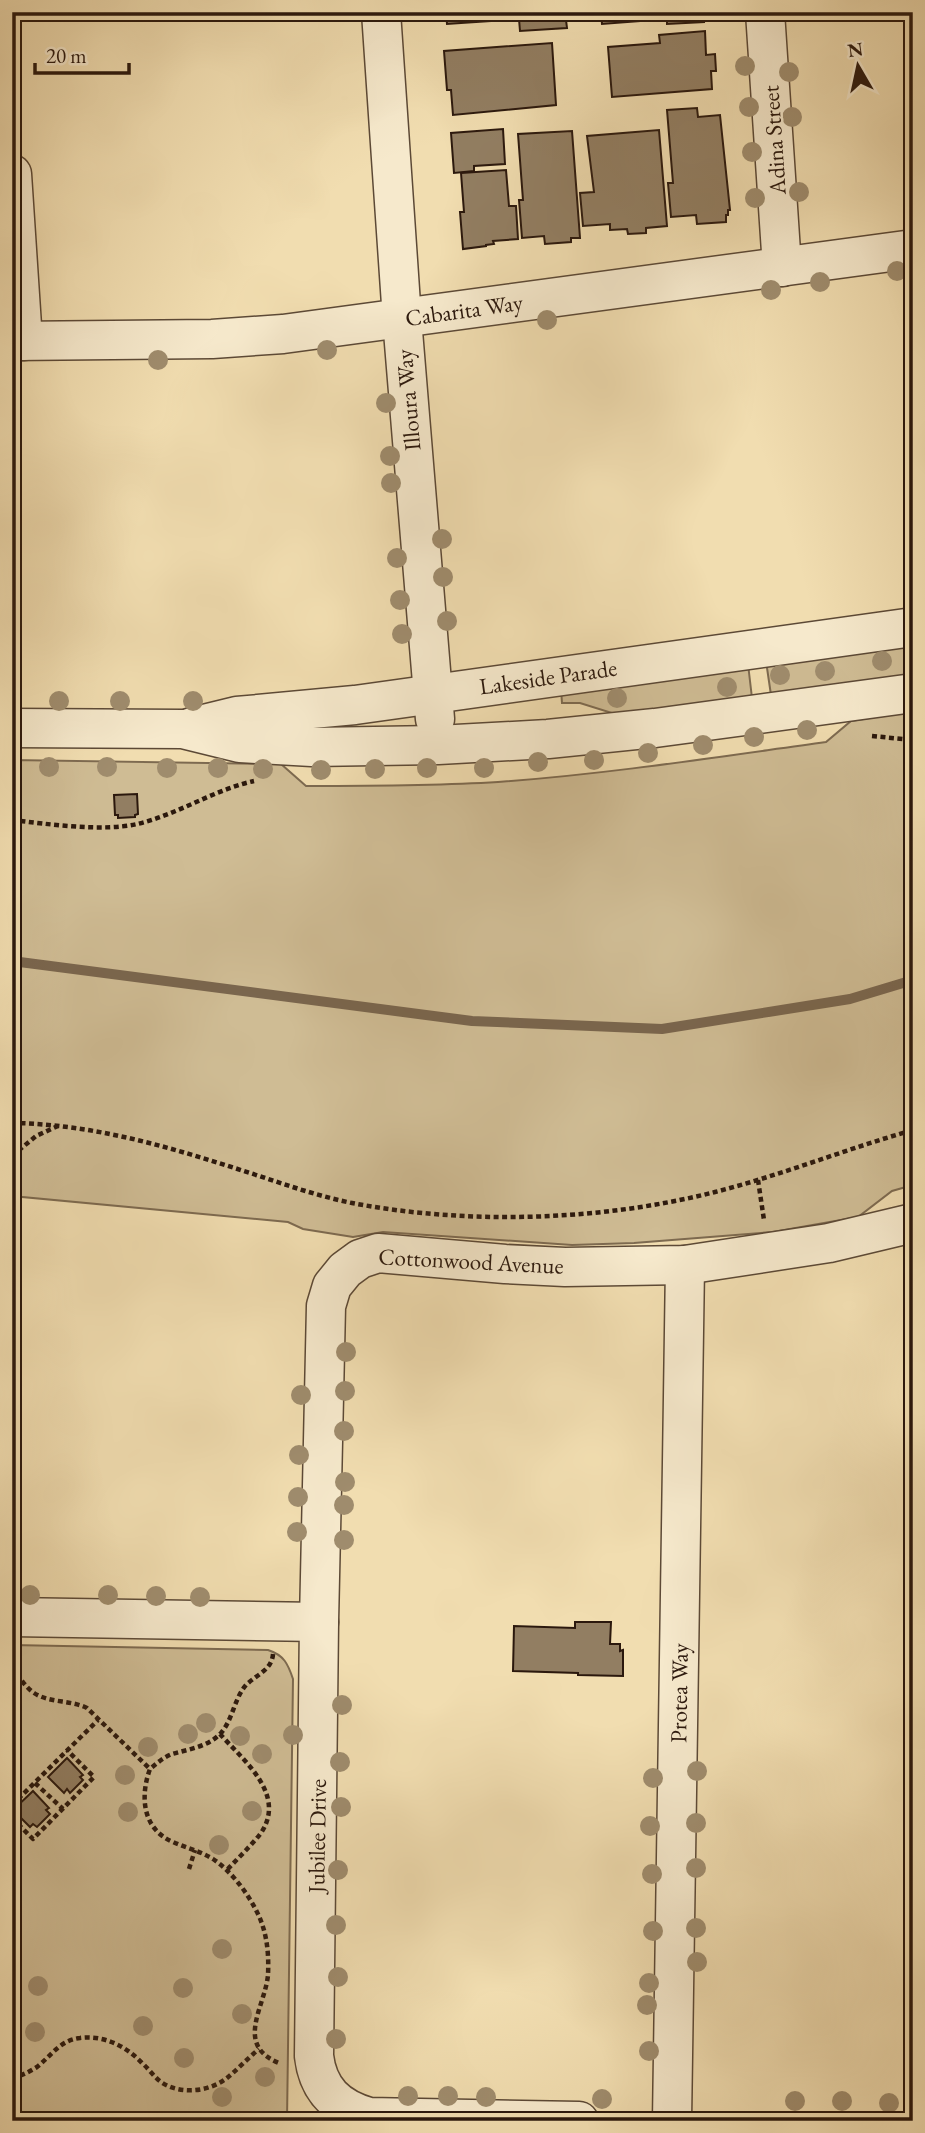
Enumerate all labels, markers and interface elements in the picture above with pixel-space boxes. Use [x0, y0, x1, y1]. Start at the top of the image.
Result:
scale bar [35, 32, 130, 76]
north arrow [824, 32, 894, 102]
text: N [846, 36, 866, 63]
text: 20 m [46, 42, 87, 69]
street label: Adina Street [755, 83, 793, 197]
street label: Cabarita Way [403, 287, 526, 333]
street label: Illoura Way [389, 347, 427, 452]
street label: Lakeside Parade [477, 652, 619, 702]
street label: Cottonwood Avenue [378, 1241, 564, 1281]
street label: Protea Way [663, 1642, 695, 1743]
street label: Jubilee Drive [301, 1779, 333, 1895]

